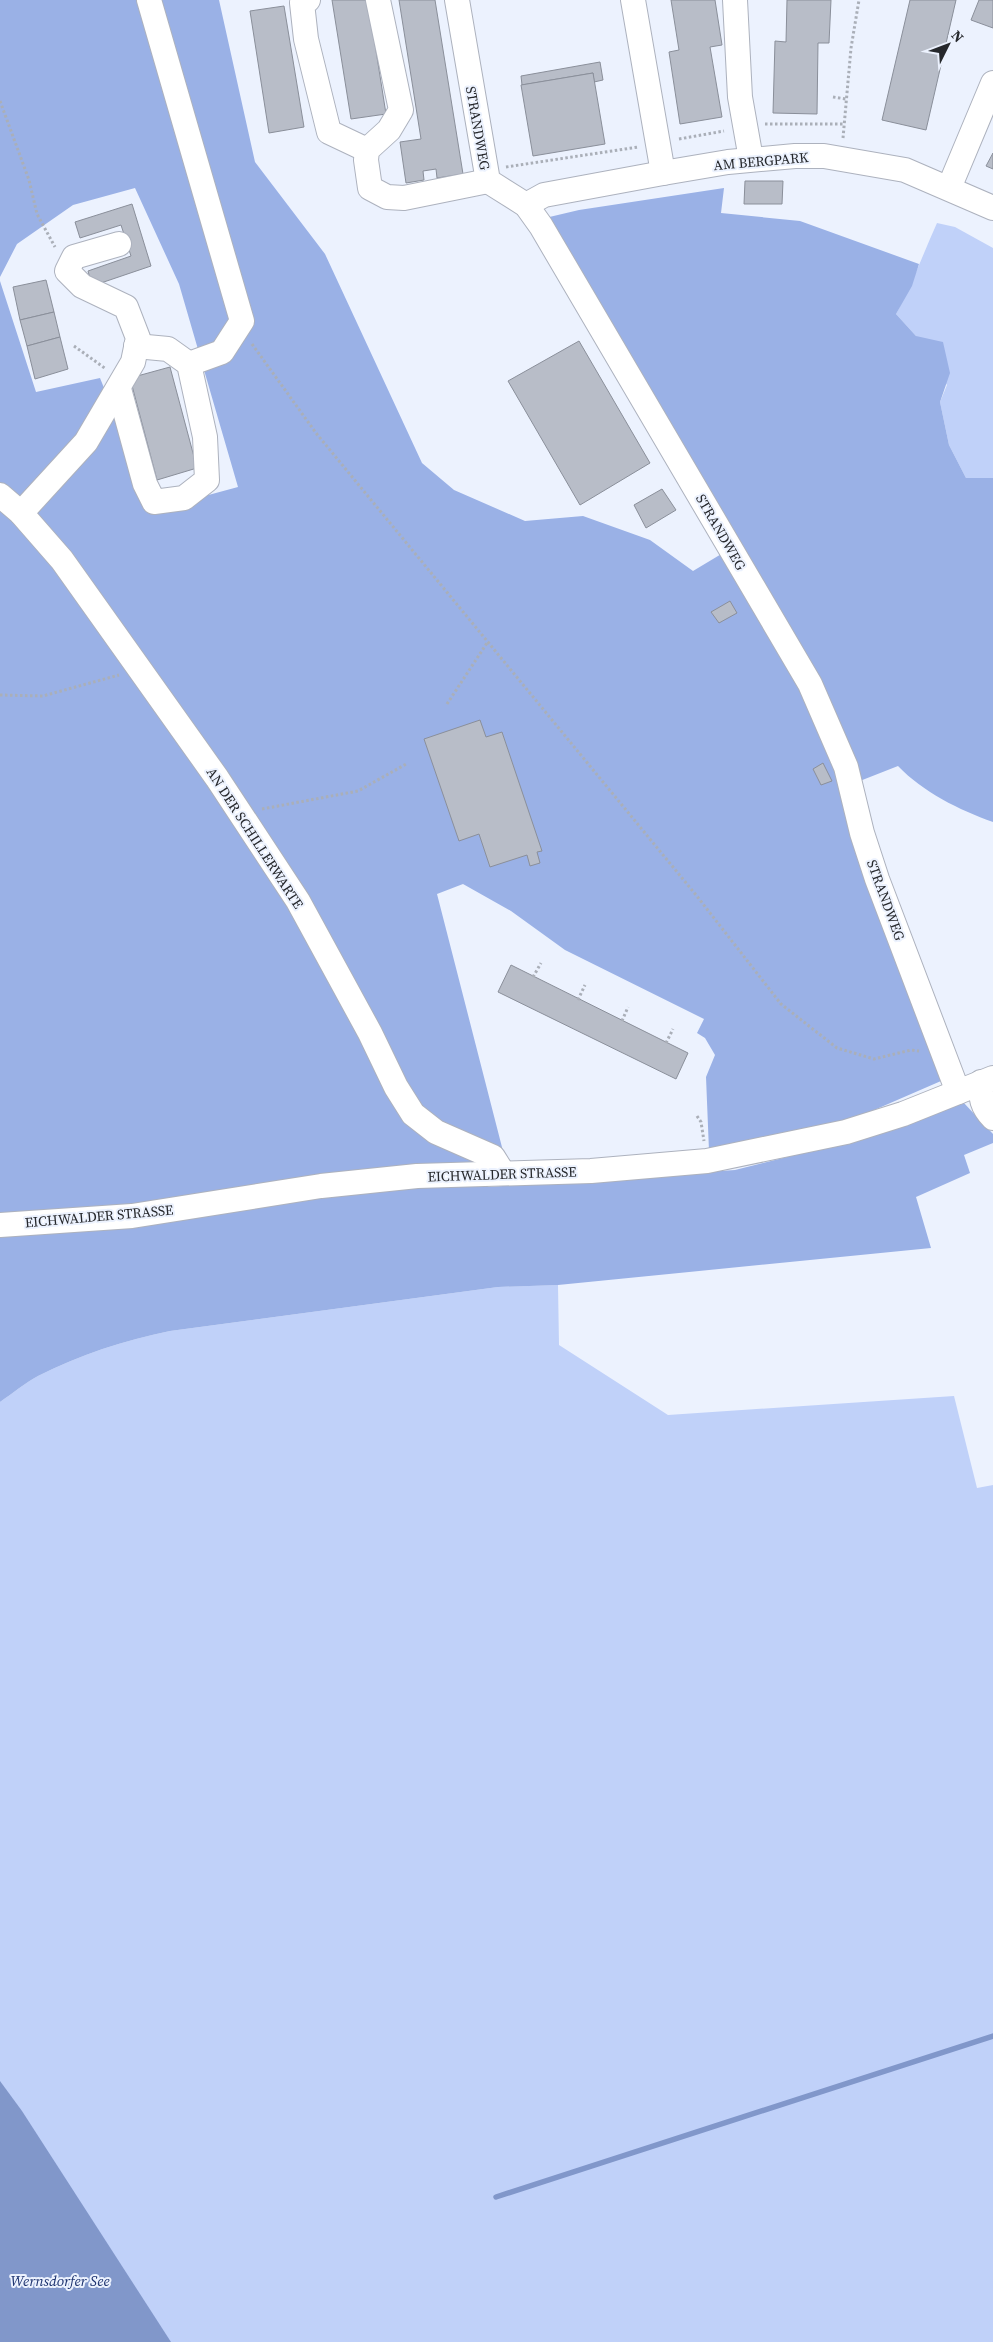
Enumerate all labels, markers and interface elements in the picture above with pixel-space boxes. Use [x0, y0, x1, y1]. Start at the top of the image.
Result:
north arrow [923, 20, 973, 70]
text: N [947, 26, 969, 47]
street label: STRANDWEG [461, 85, 495, 172]
street label: AM BERGPARK [713, 147, 810, 175]
street label: STRANDWEG [691, 490, 751, 574]
street label: AN DER SCHILLERWARTE [202, 763, 308, 913]
street label: STRANDWEG [862, 857, 910, 944]
street label: EICHWALDER STRASSE [427, 1161, 577, 1187]
street label: EICHWALDER STRASSE [24, 1200, 174, 1232]
water label: Wernsdorfer See [10, 2270, 110, 2291]

